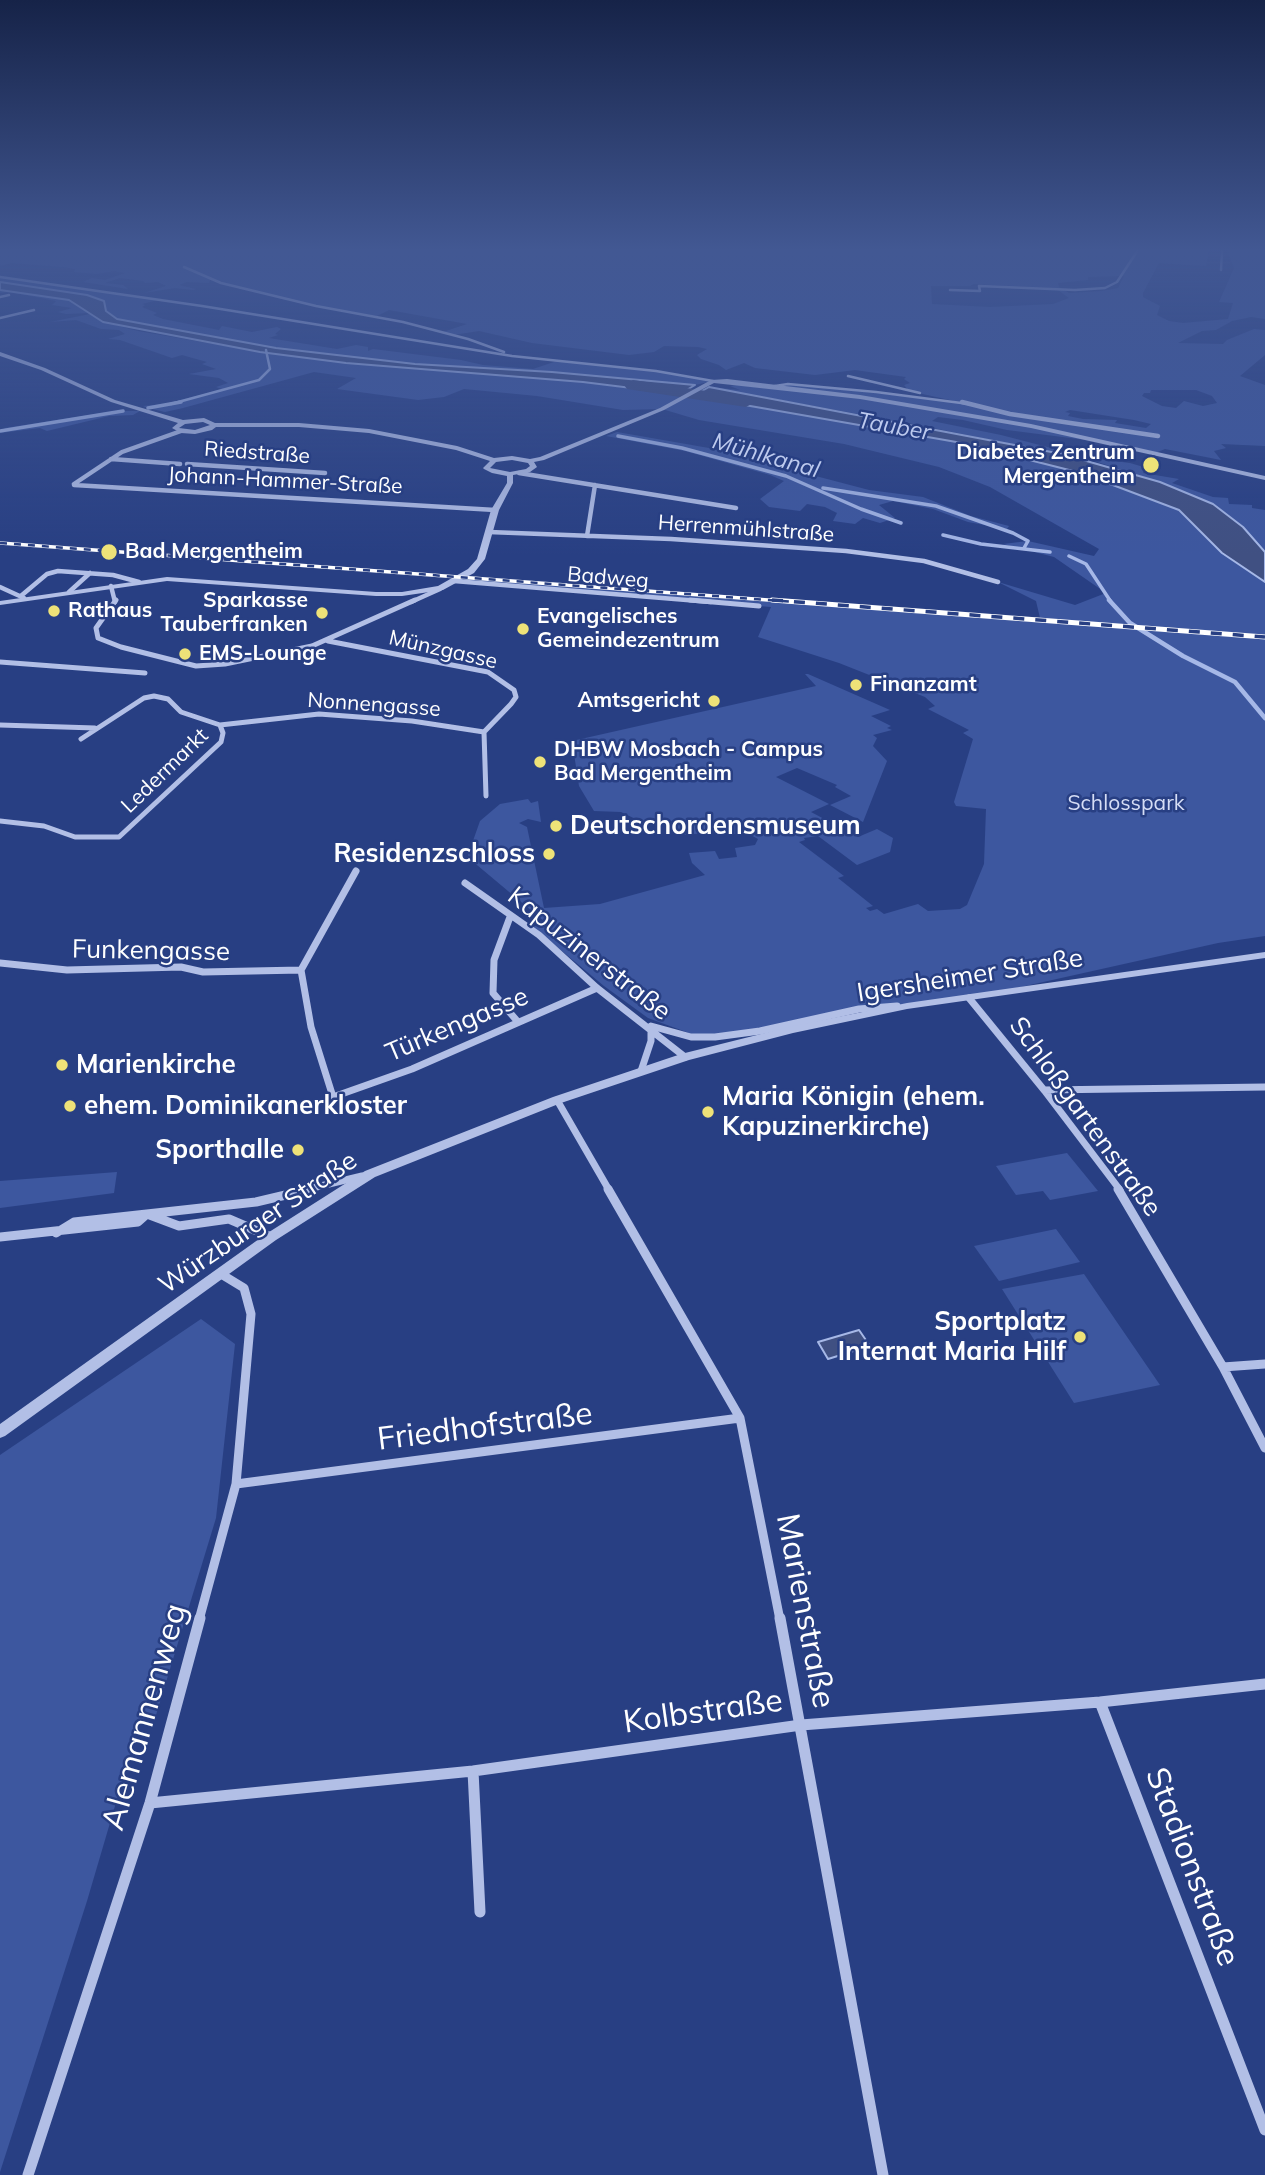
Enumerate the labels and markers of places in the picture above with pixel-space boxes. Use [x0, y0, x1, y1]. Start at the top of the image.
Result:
place label: Diabetes Zentrum Mergentheim [956, 440, 1135, 490]
marker: Diabetes Zentrum Mergentheim [1141, 455, 1161, 475]
place label: Bad Mergentheim [125, 539, 303, 565]
marker: Bad Mergentheim [99, 542, 119, 562]
place label: Sparkasse Tauberfranken [161, 588, 308, 638]
place label: Rathaus [68, 598, 152, 624]
marker: Rathaus [46, 603, 62, 619]
place label: Evangelisches Gemeindezentrum [537, 604, 720, 654]
marker: Sparkasse Tauberfranken [314, 605, 330, 621]
marker: Evangelisches Gemeindezentrum [515, 621, 531, 637]
place label: EMS-Lounge [199, 641, 326, 667]
marker: EMS-Lounge [177, 646, 193, 662]
place label: Finanzamt [870, 672, 977, 698]
marker: Finanzamt [848, 677, 864, 693]
place label: Amtsgericht [577, 688, 700, 714]
marker: Amtsgericht [706, 693, 722, 709]
place label: DHBW Mosbach - Campus Bad Mergentheim [554, 737, 823, 787]
marker: DHBW Mosbach - Campus Bad Mergentheim [532, 754, 548, 770]
place label: Deutschordensmuseum [570, 810, 861, 842]
marker: Deutschordensmuseum [548, 818, 564, 834]
place label: Residenzschloss [333, 838, 535, 870]
marker: Residenzschloss [541, 846, 557, 862]
place label: Marienkirche [76, 1049, 236, 1081]
marker: Marienkirche [54, 1057, 70, 1073]
place label: Maria Königin (ehem. Kapuzinerkirche) [722, 1081, 985, 1142]
place label: ehem. Dominikanerkloster [84, 1090, 407, 1122]
marker: ehem. Dominikanerkloster [62, 1098, 78, 1114]
marker: Maria Königin (ehem. Kapuzinerkirche) [700, 1104, 716, 1120]
place label: Sporthalle [155, 1134, 284, 1166]
marker: Sporthalle [290, 1142, 306, 1158]
place label: Sportplatz Internat Maria Hilf [838, 1306, 1066, 1368]
marker: Sportplatz Internat Maria Hilf [1072, 1329, 1088, 1345]

